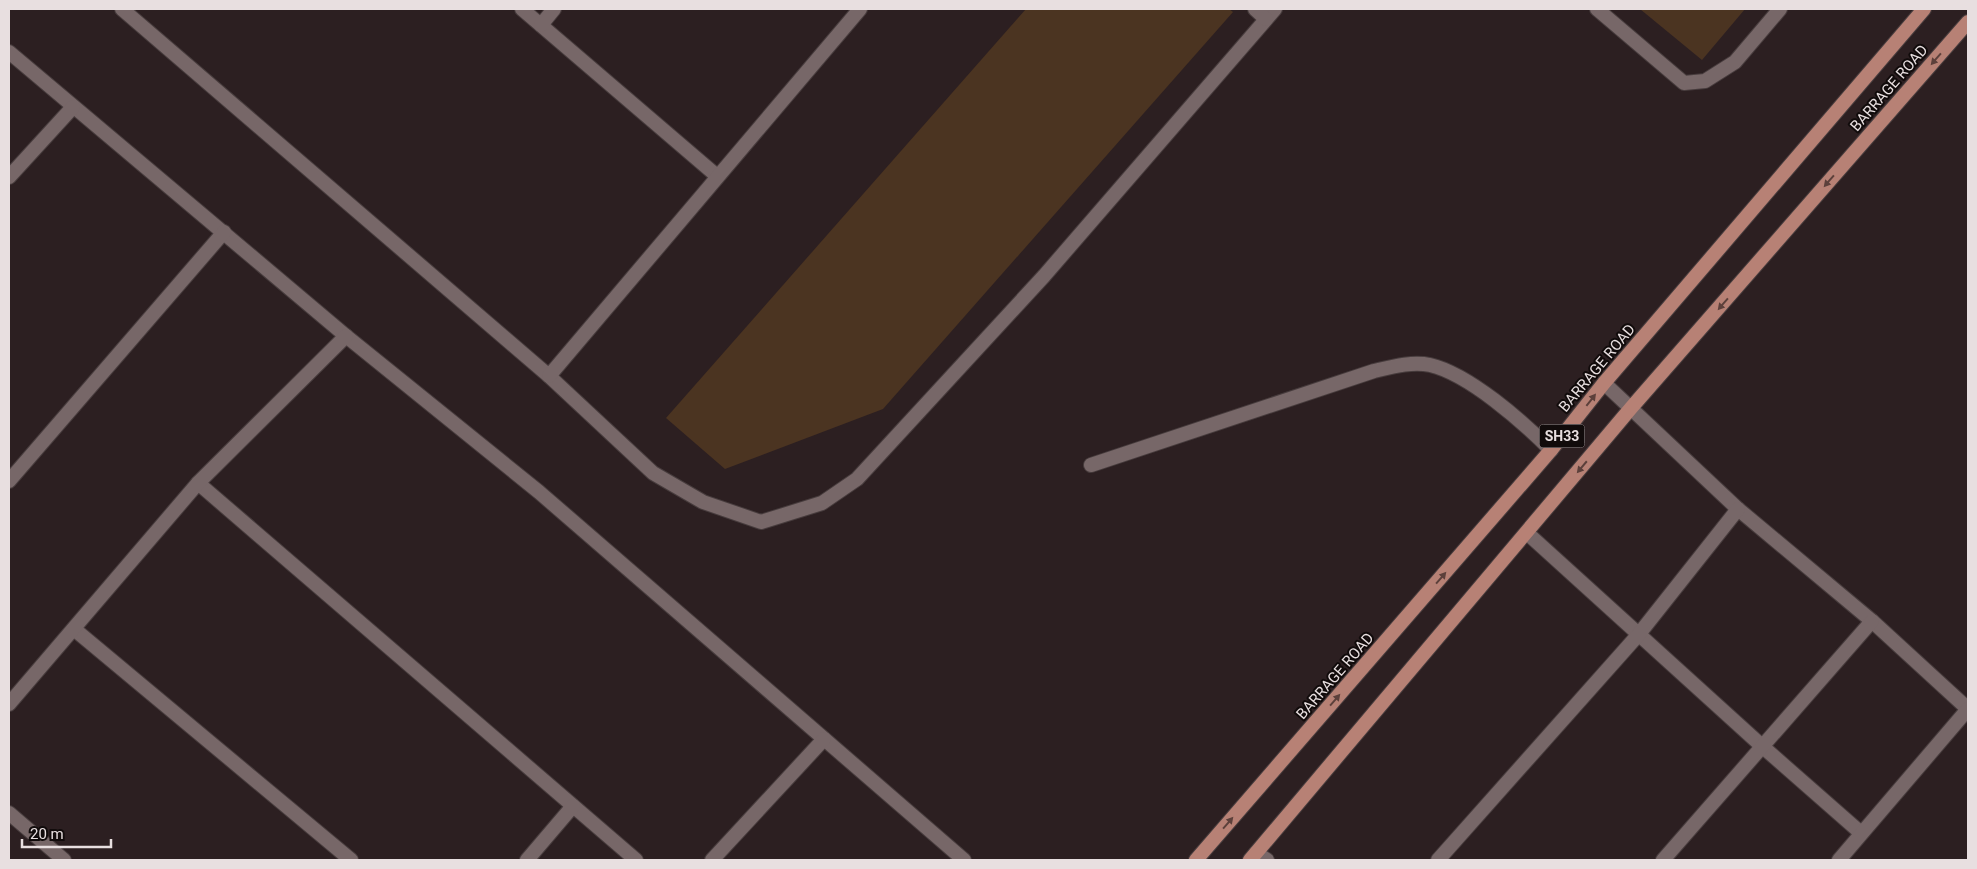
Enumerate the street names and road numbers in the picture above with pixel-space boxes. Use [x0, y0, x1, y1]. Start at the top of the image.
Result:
street label: BARRAGE ROAD [1847, 41, 1931, 135]
street label: BARRAGE ROAD [1555, 321, 1639, 415]
road number: SH33 [1540, 424, 1584, 448]
street label: BARRAGE ROAD [1293, 629, 1377, 723]

